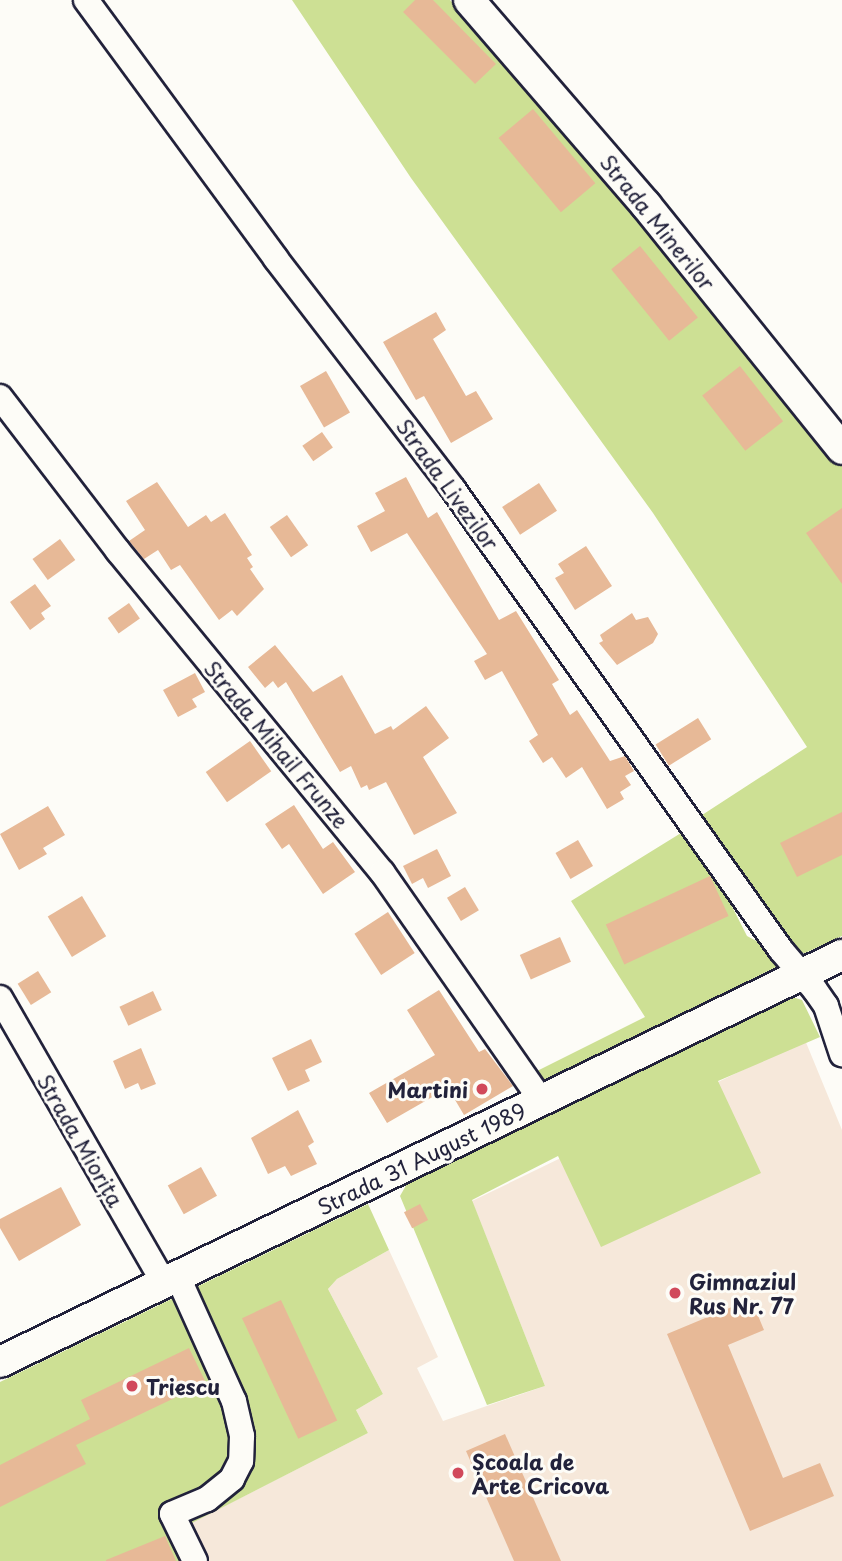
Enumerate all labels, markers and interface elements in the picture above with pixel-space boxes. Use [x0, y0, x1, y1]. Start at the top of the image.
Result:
street label: Strada Minerilor [595, 149, 721, 295]
street label: Strada Livezilor [392, 414, 504, 554]
street label: Strada Mihail Frunze [199, 654, 355, 834]
street label: Strada Miorița [33, 1069, 129, 1211]
place label: Martini [388, 1076, 468, 1102]
marker: Martini [474, 1081, 490, 1097]
street label: Strada 31 August 1989 [312, 1096, 530, 1220]
place label: Gimnaziul Rus Nr. 77 [689, 1268, 796, 1318]
marker: Gimnaziul Rus Nr. 77 [667, 1285, 683, 1301]
place label: Triescu [146, 1373, 220, 1399]
marker: Triescu [124, 1378, 140, 1394]
place label: Școala de Arte Cricova [472, 1448, 610, 1498]
marker: Școala de Arte Cricova [450, 1465, 466, 1481]

